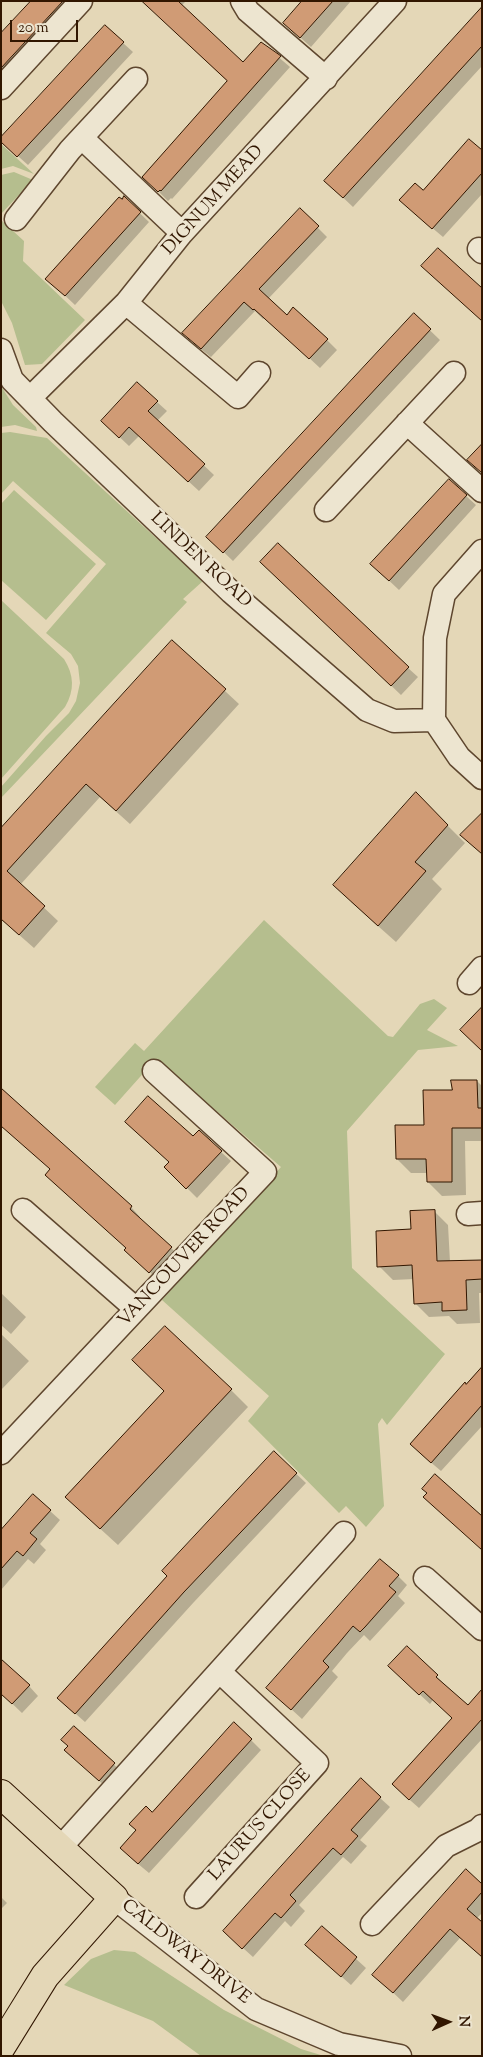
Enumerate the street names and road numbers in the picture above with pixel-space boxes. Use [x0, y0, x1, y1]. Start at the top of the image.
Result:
street label: DIGNUM MEAD [159, 142, 269, 260]
street label: LINDEN ROAD [145, 509, 255, 613]
street label: VANCOUVER ROAD [115, 1184, 255, 1332]
street label: LAURUS CLOSE [205, 1766, 317, 1886]
street label: CALDWAY DRIVE [116, 1896, 254, 2010]

